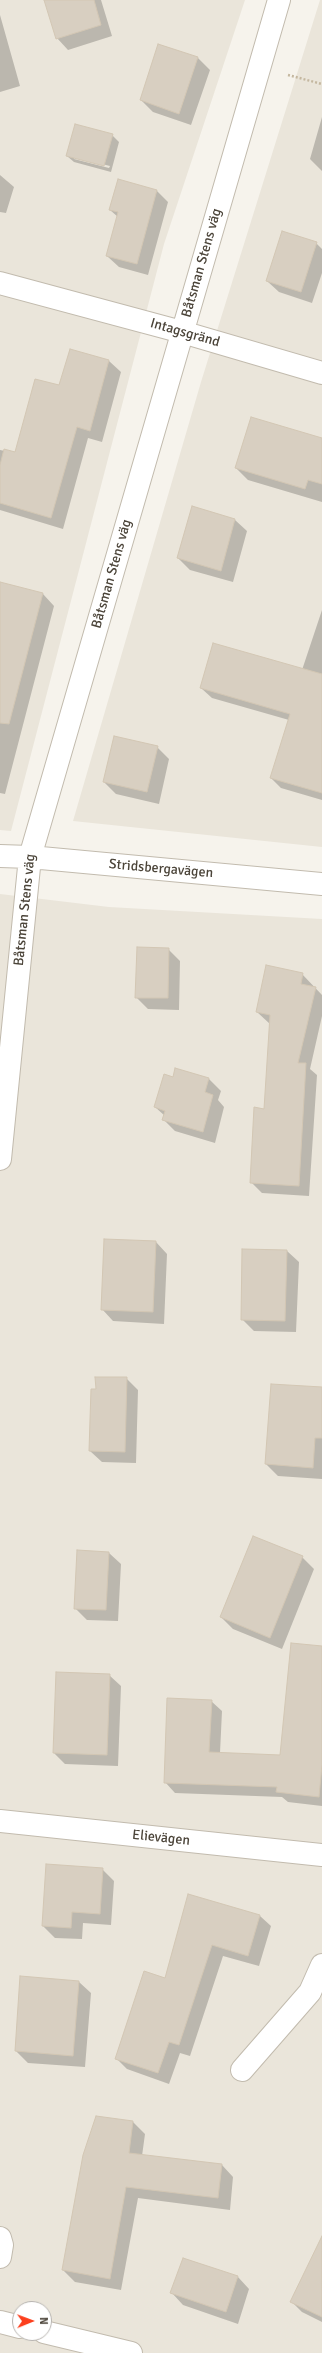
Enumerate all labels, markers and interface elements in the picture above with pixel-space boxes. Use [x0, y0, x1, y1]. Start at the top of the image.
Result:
street label: Båtsman Stens väg [178, 207, 226, 319]
street label: Intagsgränd [148, 315, 222, 351]
street label: Båtsman Stens väg [88, 518, 136, 630]
street label: Båtsman Stens väg [11, 853, 39, 967]
street label: Stridsbergavägen [108, 856, 214, 882]
street label: Elievägen [131, 1827, 191, 1849]
north arrow [12, 2301, 52, 2341]
text: N [37, 2317, 50, 2325]

